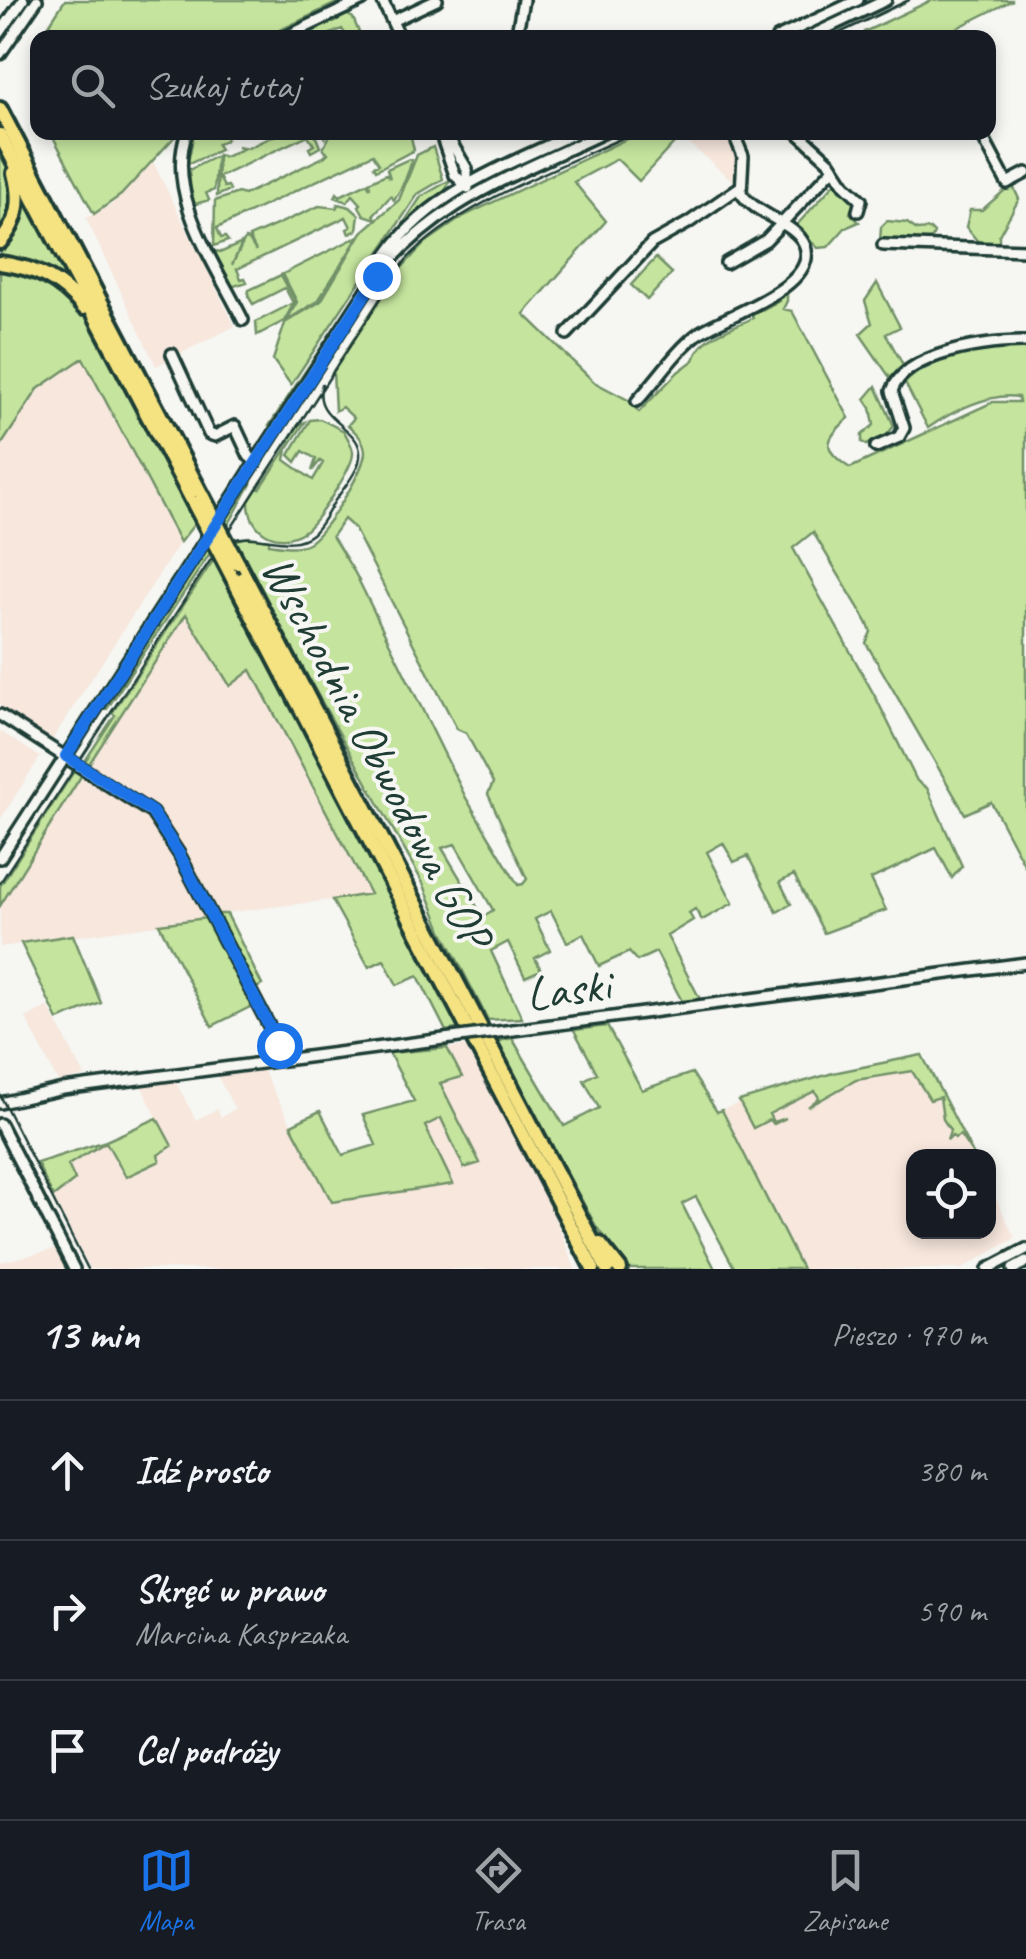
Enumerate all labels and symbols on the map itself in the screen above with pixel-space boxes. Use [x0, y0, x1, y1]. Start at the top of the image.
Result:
route end [355, 254, 401, 300]
street label: Wschodnia Obwodowa GOP [248, 545, 508, 963]
street label: Laski [523, 953, 619, 1024]
route start [257, 1023, 303, 1069]

